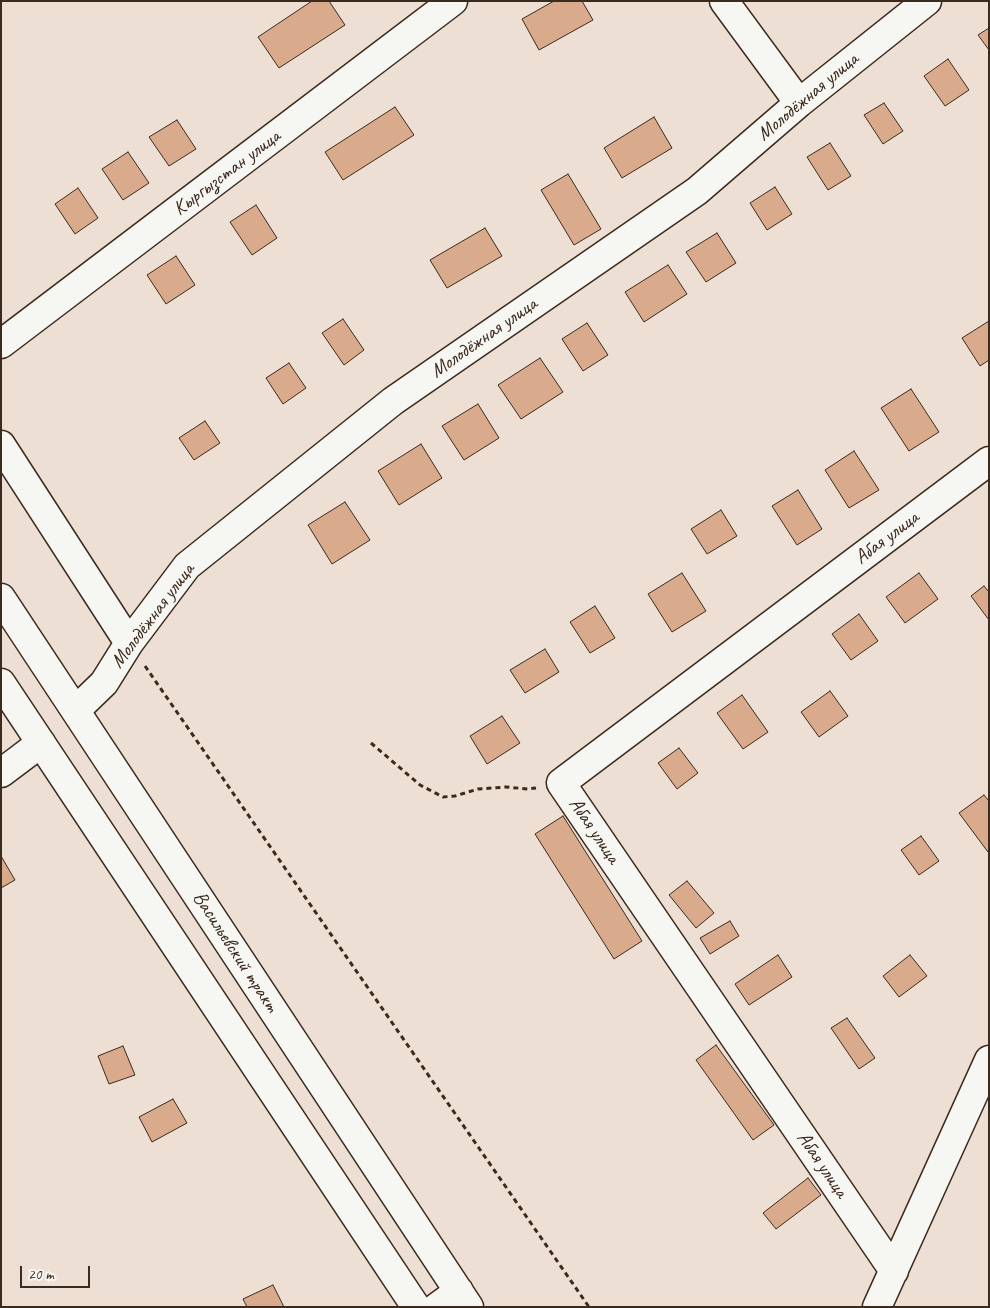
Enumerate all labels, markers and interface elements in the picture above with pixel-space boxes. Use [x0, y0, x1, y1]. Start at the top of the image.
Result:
street label: Молодёжная улица [752, 48, 864, 146]
street label: Кыргызстан улица [169, 125, 285, 221]
street label: Молодёжная улица [426, 292, 542, 384]
street label: Абая улица [850, 506, 924, 570]
street label: Молодёжная улица [106, 559, 200, 673]
street label: Абая улица [563, 793, 625, 869]
street label: Васильевский тракт [187, 887, 283, 1017]
street label: Абая улица [791, 1127, 853, 1203]
scale bar [22, 1256, 92, 1288]
text: 20 m [28, 1265, 54, 1284]

